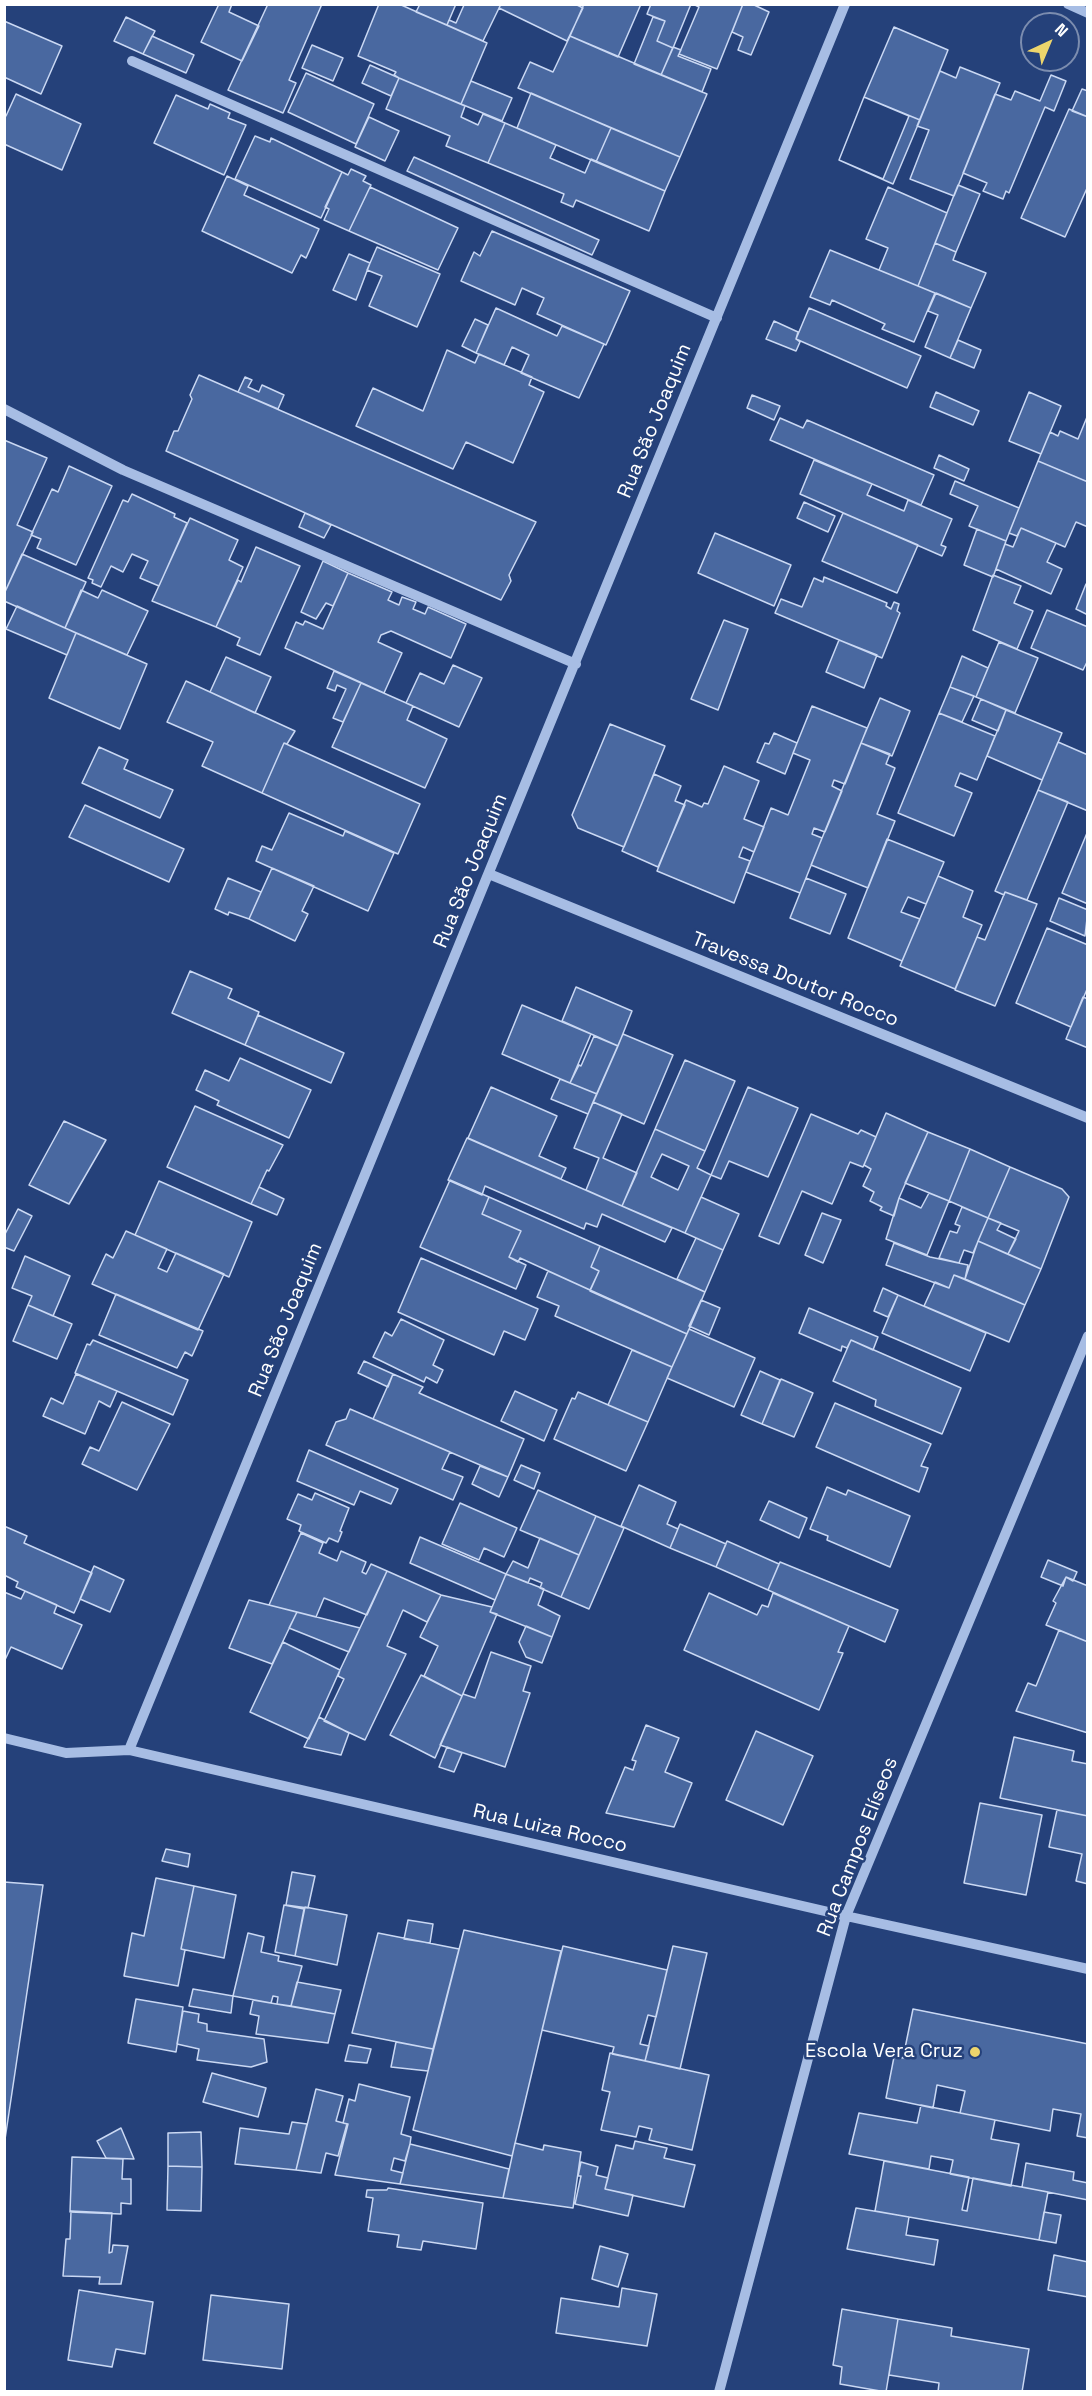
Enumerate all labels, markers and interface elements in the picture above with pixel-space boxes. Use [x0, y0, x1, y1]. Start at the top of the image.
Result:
north arrow [1020, 12, 1080, 72]
text: N [1050, 19, 1073, 41]
street label: Rua São Joaquim [613, 340, 697, 502]
street label: Rua São Joaquim [429, 790, 513, 952]
street label: Travessa Doutor Rocco [688, 927, 902, 1033]
street label: Rua São Joaquim [244, 1239, 328, 1401]
street label: Rua Campos Elíseos [813, 1754, 903, 1940]
street label: Rua Luiza Rocco [470, 1800, 630, 1858]
place label: Escola Vera Cruz [805, 2040, 963, 2064]
marker: Escola Vera Cruz [968, 2045, 982, 2059]

